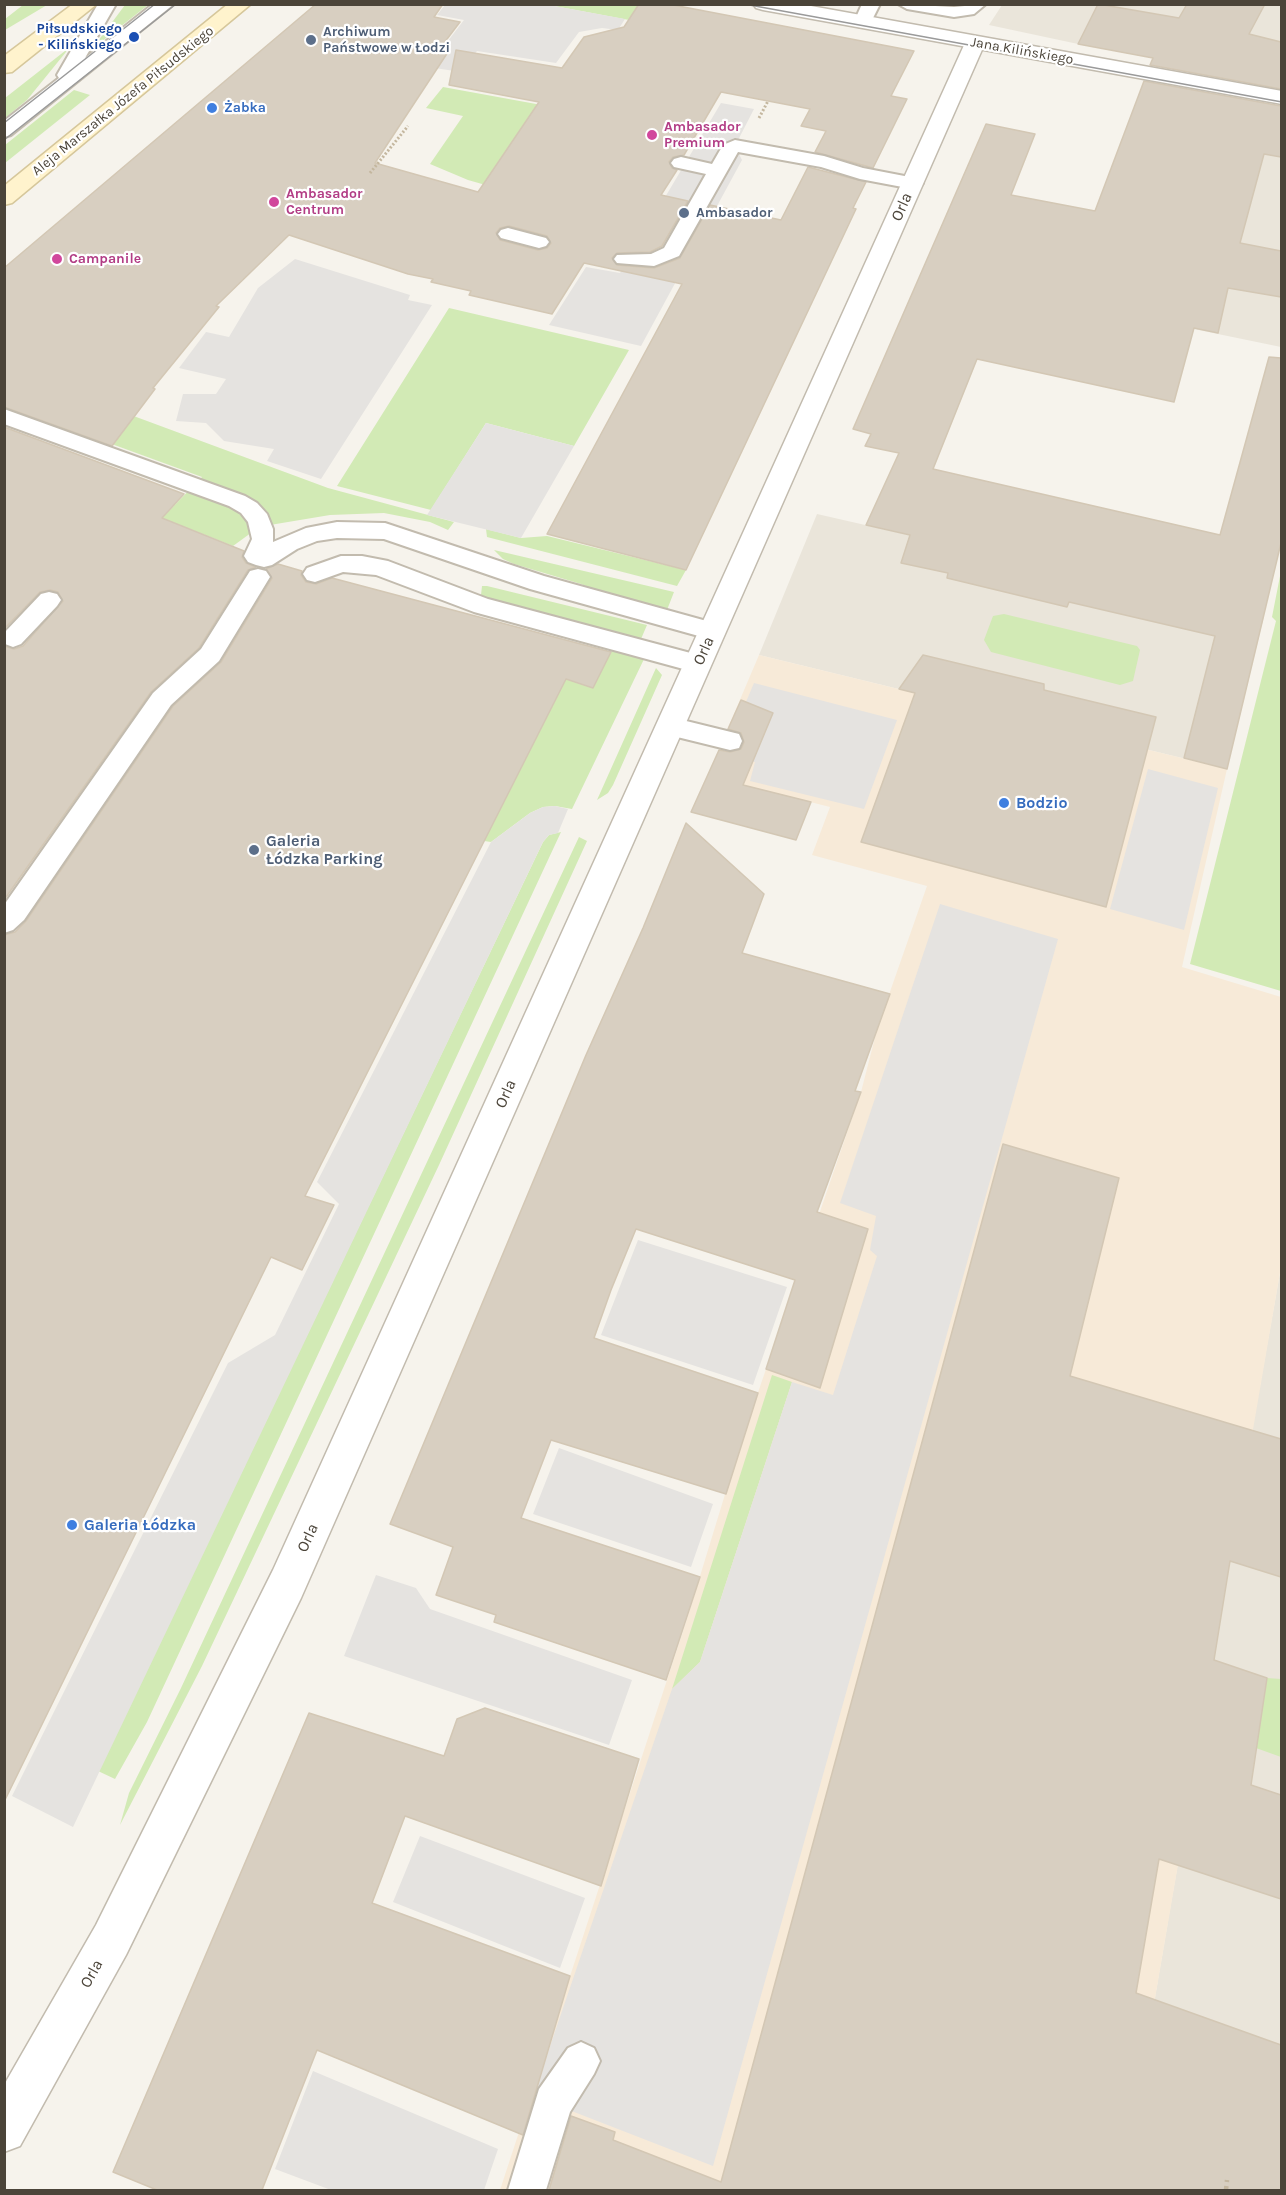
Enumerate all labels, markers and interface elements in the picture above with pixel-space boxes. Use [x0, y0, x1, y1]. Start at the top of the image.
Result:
place label: Piłsudskiego - Kilińskiego [37, 21, 122, 54]
street label: Aleja Marszałka Józefa Piłsudskiego [29, 22, 217, 180]
place label: Archiwum Państwowe w Łodzi [323, 24, 450, 56]
marker: Piłsudskiego - Kilińskiego [127, 30, 141, 44]
marker: Archiwum Państwowe w Łodzi [304, 33, 318, 47]
street label: Jana Kilińskiego [969, 34, 1075, 68]
place label: Żabka [224, 100, 266, 116]
marker: Żabka [205, 101, 219, 115]
place label: Ambasador Premium [664, 119, 740, 152]
marker: Ambasador Premium [645, 128, 659, 142]
place label: Ambasador Centrum [286, 186, 362, 219]
street label: Orla [887, 190, 917, 224]
marker: Ambasador Centrum [267, 195, 281, 209]
place label: Ambasador [696, 205, 772, 221]
marker: Ambasador [677, 206, 691, 220]
place label: Campanile [69, 251, 141, 267]
marker: Campanile [50, 252, 64, 266]
street label: Orla [689, 634, 719, 668]
place label: Bodzio [1016, 793, 1067, 813]
marker: Bodzio [997, 796, 1011, 810]
place label: Galeria Łódzka Parking [266, 831, 382, 869]
marker: Galeria Łódzka Parking [247, 843, 261, 857]
street label: Orla [491, 1077, 521, 1111]
place label: Galeria Łódzka [84, 1515, 196, 1535]
marker: Galeria Łódzka [65, 1518, 79, 1532]
street label: Orla [293, 1521, 323, 1555]
street label: Orla [76, 1956, 108, 1992]

